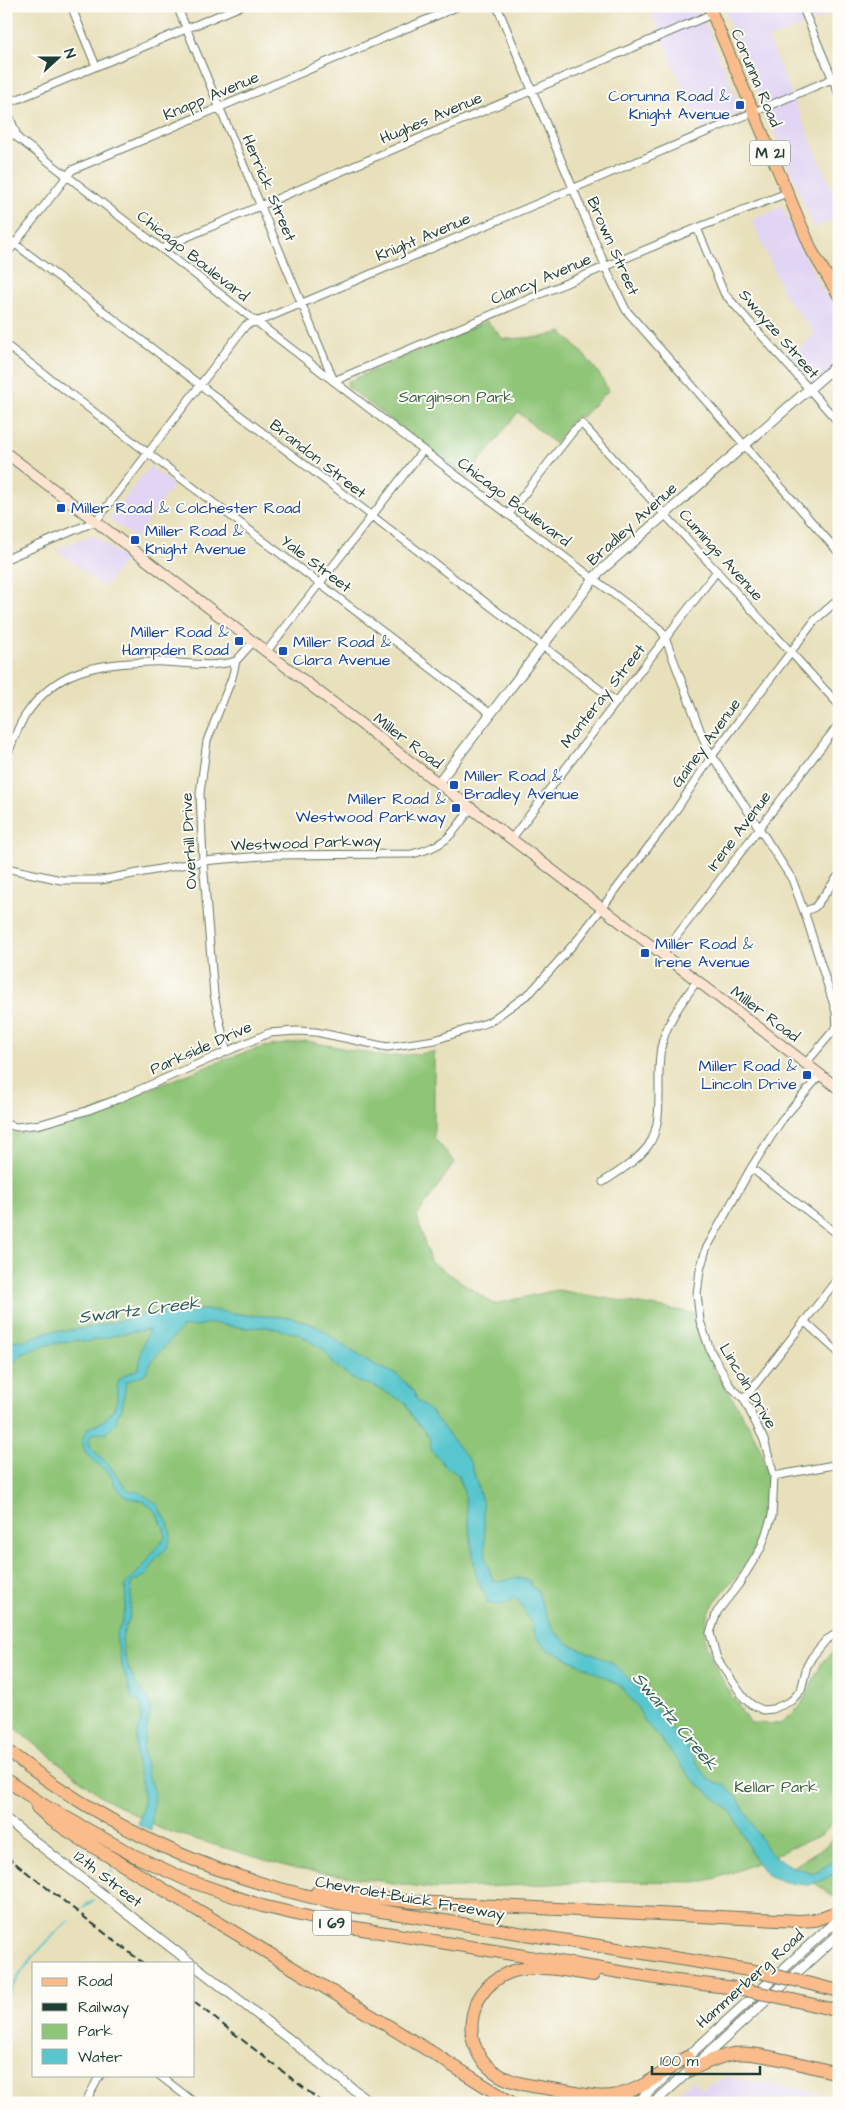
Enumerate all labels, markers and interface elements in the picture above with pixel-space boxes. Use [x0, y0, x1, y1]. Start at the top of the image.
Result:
street label: Corunna Road [725, 26, 787, 130]
north arrow [32, 32, 82, 82]
text: N [58, 46, 80, 62]
street label: Knapp Avenue [160, 66, 263, 126]
place label: Corunna Road & Knight Avenue [608, 85, 730, 126]
street label: Hughes Avenue [377, 86, 486, 150]
marker: Corunna Road & Knight Avenue [734, 99, 746, 111]
street label: Herrick Street [237, 131, 302, 245]
road number: M 21 [750, 140, 790, 166]
street label: Brown Street [581, 193, 645, 299]
street label: Chicago Boulevard [132, 205, 254, 308]
street label: Knight Avenue [372, 207, 475, 268]
street label: Clancy Avenue [487, 248, 595, 311]
street label: Swayze Street [733, 284, 825, 385]
park label: Sarginson Park [399, 386, 513, 409]
street label: Brandon Street [265, 414, 371, 504]
street label: Chicago Boulevard [452, 452, 575, 553]
street label: Bradley Avenue [582, 477, 683, 571]
place label: Miller Road & Colchester Road [71, 497, 301, 519]
marker: Miller Road & Colchester Road [55, 502, 67, 514]
street label: Cumings Avenue [673, 504, 769, 607]
place label: Miller Road & Knight Avenue [145, 520, 246, 561]
street label: Yale Street [276, 530, 356, 598]
marker: Miller Road & Knight Avenue [129, 534, 141, 546]
place label: Miller Road & Hampden Road [122, 621, 229, 661]
place label: Miller Road & Clara Avenue [293, 631, 392, 671]
marker: Miller Road & Hampden Road [233, 635, 245, 647]
street label: Monteray Street [555, 639, 652, 753]
marker: Miller Road & Clara Avenue [277, 645, 289, 657]
street label: Gainey Avenue [666, 694, 747, 793]
street label: Miller Road [369, 708, 447, 774]
place label: Miller Road & Bradley Avenue [464, 765, 579, 806]
marker: Miller Road & Bradley Avenue [448, 779, 460, 791]
street label: Irene Avenue [702, 786, 777, 876]
place label: Miller Road & Westwood Parkway [295, 788, 446, 829]
street label: Overhill Drive [175, 792, 203, 890]
marker: Miller Road & Westwood Parkway [450, 802, 462, 814]
street label: Westwood Parkway [230, 829, 382, 858]
place label: Miller Road & Irene Avenue [655, 933, 754, 973]
marker: Miller Road & Irene Avenue [639, 947, 651, 959]
street label: Miller Road [726, 981, 804, 1047]
street label: Parkside Drive [147, 1016, 256, 1080]
place label: Miller Road & Lincoln Drive [699, 1055, 797, 1095]
marker: Miller Road & Lincoln Drive [801, 1069, 813, 1081]
water label: Swartz Creek [77, 1290, 202, 1330]
street label: Lincoln Drive [714, 1339, 782, 1433]
water label: Swartz Creek [626, 1666, 724, 1776]
park label: Kellar Park [734, 1776, 818, 1798]
street label: 12th Street [69, 1845, 147, 1913]
street label: Chevrolet-Buick Freeway [313, 1870, 507, 1927]
road number: I 69 [313, 1910, 351, 1936]
street label: Hammerberg Road [691, 1925, 809, 2034]
legend [32, 1962, 195, 2076]
text: Road [78, 1971, 113, 1992]
text: Railway [78, 1997, 129, 2019]
text: Park [78, 2021, 113, 2042]
scale bar [652, 2044, 760, 2076]
text: Water [78, 2047, 122, 2068]
text: 100 m [660, 2051, 699, 2072]

